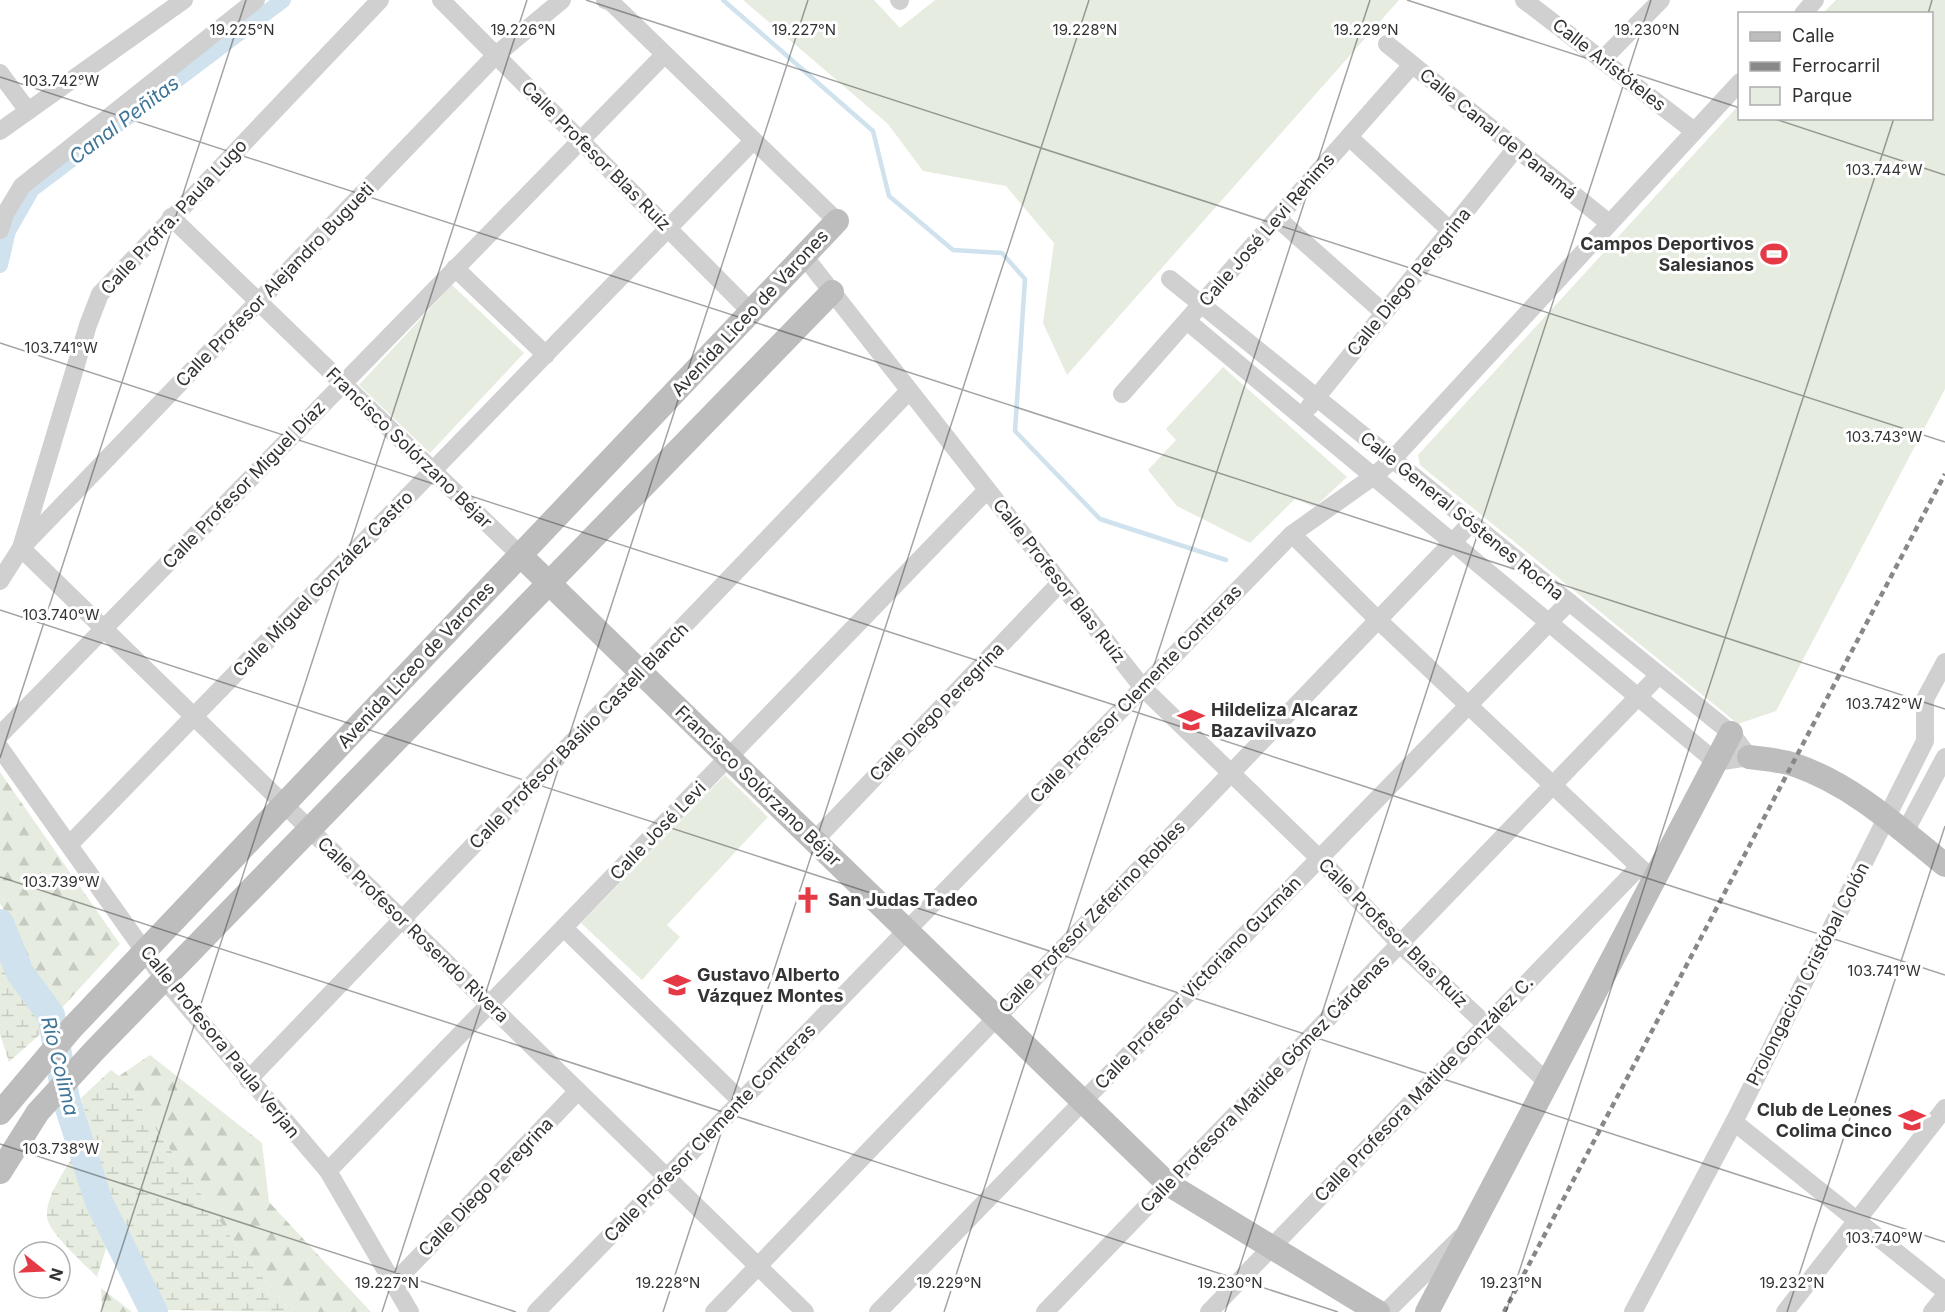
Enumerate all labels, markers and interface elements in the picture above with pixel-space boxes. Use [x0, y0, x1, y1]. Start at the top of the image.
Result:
legend [1738, 12, 1933, 120]
street label: Calle Aristóteles [1548, 14, 1670, 115]
text: 19.225°N [210, 20, 274, 39]
text: 19.226°N [490, 20, 556, 39]
text: 19.227°N [772, 20, 836, 39]
text: 19.228°N [1053, 20, 1117, 39]
text: 19.229°N [1333, 20, 1399, 39]
text: 19.230°N [1614, 20, 1680, 39]
text: Calle [1792, 25, 1834, 46]
text: Ferrocarril [1792, 55, 1880, 76]
street label: Calle Canal de Panamá [1416, 64, 1581, 203]
text: 103.742°W [23, 71, 100, 90]
water label: Canal Peñitas [64, 71, 184, 169]
street label: Calle Profesor Blas Ruíz [517, 77, 675, 235]
text: Parque [1792, 85, 1852, 106]
street label: Calle Profra. Paula Lugo [96, 135, 251, 299]
street label: Calle José Levi Rehims [1195, 149, 1339, 310]
text: 103.744°W [1846, 160, 1923, 179]
street label: Calle Profesor Alejandro Bugueti [171, 178, 378, 391]
street label: Calle Diego Peregrina [1342, 203, 1475, 360]
street label: Avenida Liceo de Varones [667, 225, 832, 400]
place label: Campos Deportivos Salesianos [1580, 233, 1754, 275]
sports icon: Campos Deportivos Salesianos [1759, 239, 1789, 269]
text: 103.741°W [24, 338, 98, 357]
street label: Francisco Solórzano Béjar [322, 363, 497, 533]
street label: Calle Profesor Miguel Díaz [158, 397, 329, 573]
street label: Calle General Sóstenes Rocha [1356, 427, 1568, 604]
text: 103.743°W [1846, 427, 1922, 446]
street label: Calle Miguel González Castro [228, 486, 417, 681]
street label: Calle Profesor Blas Ruíz [989, 494, 1130, 667]
street label: Avenida Liceo de Varones [333, 577, 498, 752]
street label: Calle Profesor Clemente Contreras [1026, 580, 1246, 807]
text: 103.740°W [23, 605, 100, 624]
street label: Calle Profesor Basilio Castell Blanch [465, 618, 692, 853]
street label: Calle Diego Peregrina [865, 638, 1008, 785]
text: 103.742°W [1846, 694, 1923, 713]
place label: Hildeliza Alcaraz Bazavilvazo [1211, 699, 1358, 741]
street label: Francisco Solórzano Béjar [671, 701, 846, 871]
school or university icon: Hildeliza Alcaraz Bazavilvazo [1176, 705, 1206, 735]
street label: Calle José Levi [605, 777, 710, 884]
street label: Calle Profesor Zeferino Robles [994, 816, 1189, 1017]
street label: Calle Profesor Rosendo Rivera [313, 833, 513, 1027]
street label: Calle Profesor Blas Ruíz [1314, 854, 1472, 1012]
street label: Prolongación Cristóbal Colón [1742, 859, 1873, 1089]
text: 103.739°W [22, 872, 100, 891]
street label: Calle Profesor Victoriano Guzmán [1090, 872, 1305, 1093]
church icon: San Judas Tadeo [793, 885, 823, 915]
place label: San Judas Tadeo [828, 889, 978, 910]
street label: Calle Profesora Paula Verjan [136, 941, 304, 1142]
street label: Calle Profesora Matilde Gómez Cárdenas [1136, 951, 1394, 1217]
text: 103.741°W [1847, 961, 1921, 980]
place label: Gustavo Alberto Vázquez Montes [697, 964, 844, 1006]
school or university icon: Gustavo Alberto Vázquez Montes [662, 970, 692, 1000]
street label: Calle Profesora Matilde González C. [1310, 971, 1537, 1206]
water label: Río Colima [36, 1014, 84, 1118]
street label: Calle Profesor Clemente Contreras [600, 1019, 820, 1246]
place label: Club de Leones Colima Cinco [1757, 1099, 1892, 1141]
school or university icon: Club de Leones Colima Cinco [1897, 1105, 1927, 1135]
street label: Calle Diego Peregrina [414, 1113, 557, 1260]
text: 103.738°W [23, 1139, 100, 1158]
text: 103.740°W [1846, 1228, 1923, 1247]
north arrow [12, 1240, 72, 1300]
text: N [45, 1266, 68, 1284]
text: 19.227°N [355, 1273, 419, 1292]
text: 19.228°N [636, 1273, 700, 1292]
text: 19.229°N [916, 1273, 982, 1292]
text: 19.230°N [1197, 1273, 1263, 1292]
text: 19.231°N [1480, 1273, 1542, 1292]
text: 19.232°N [1759, 1273, 1825, 1292]

